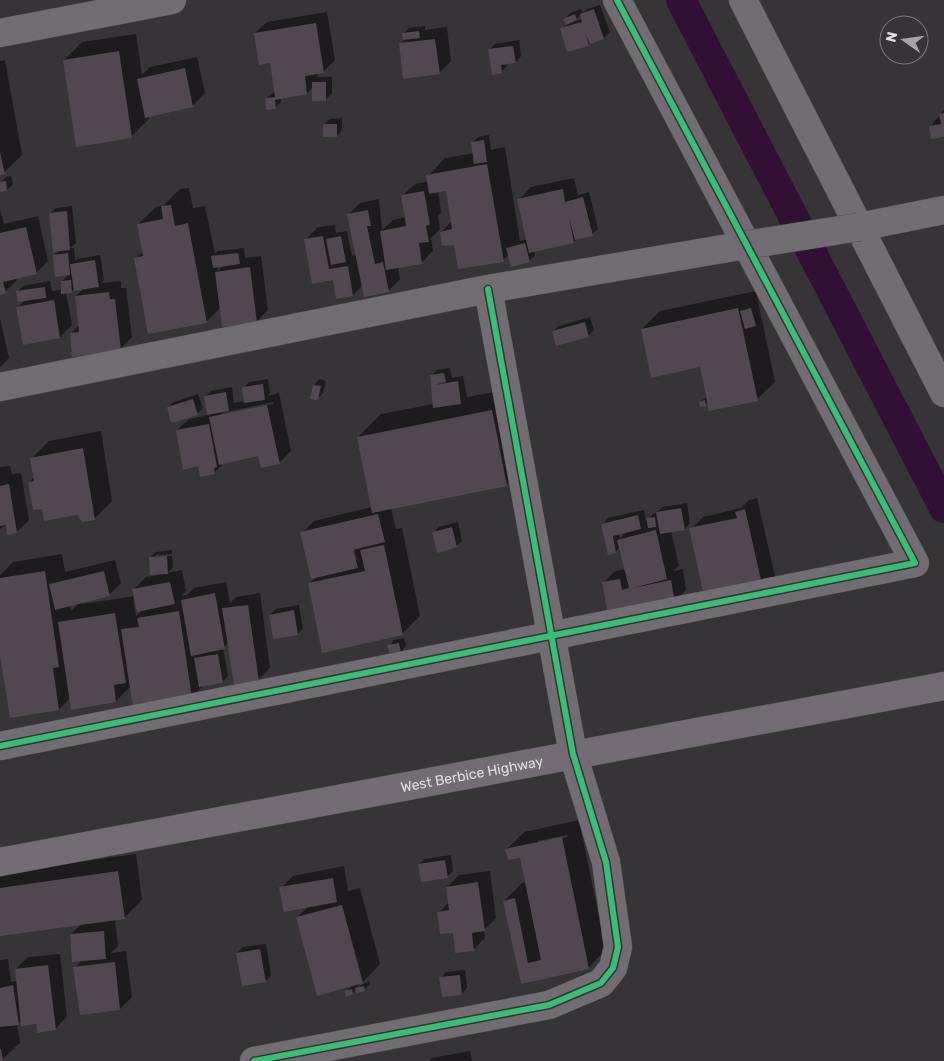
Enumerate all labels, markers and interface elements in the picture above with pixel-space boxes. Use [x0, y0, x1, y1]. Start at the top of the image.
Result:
north arrow [879, 15, 929, 65]
text: N [882, 30, 901, 44]
street label: West Berbice Highway [399, 752, 545, 796]

